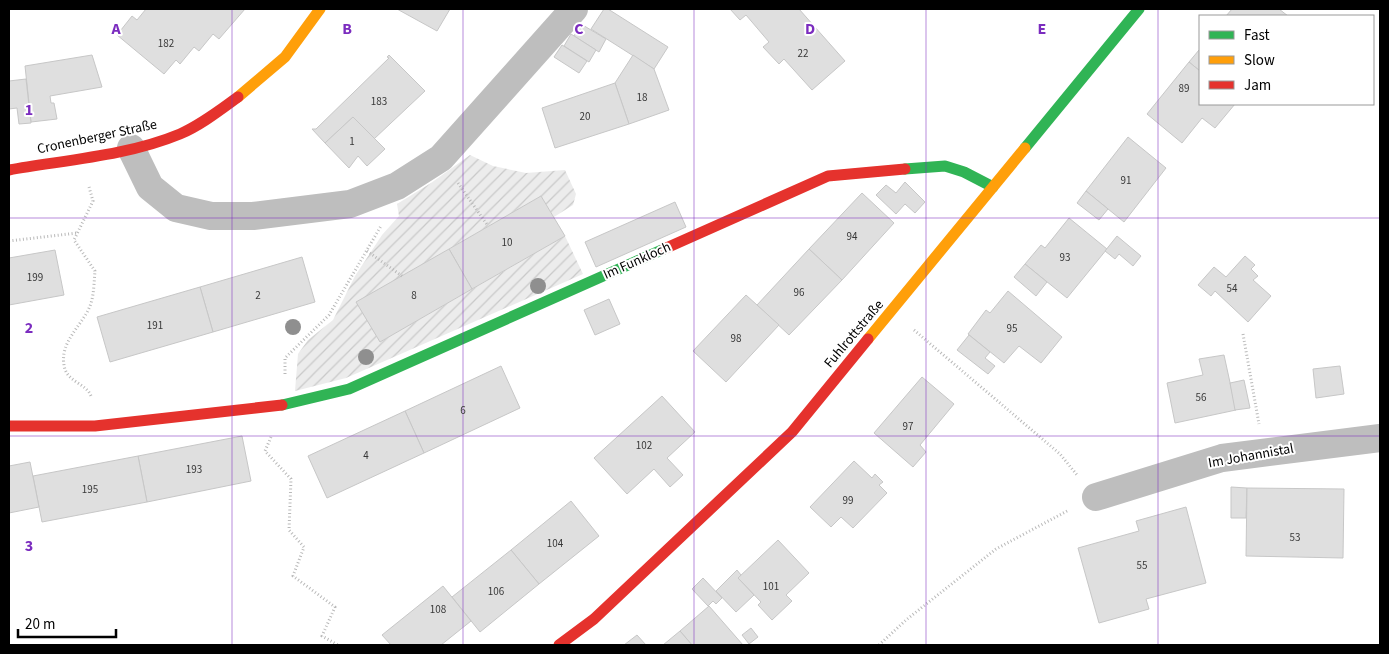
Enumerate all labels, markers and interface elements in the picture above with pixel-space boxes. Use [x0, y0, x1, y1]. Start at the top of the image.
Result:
legend [1199, 15, 1374, 105]
text: A [110, 18, 121, 40]
text: B [342, 18, 352, 40]
text: C [574, 18, 584, 40]
text: D [805, 18, 815, 40]
text: E [1038, 18, 1046, 40]
text: Fast [1244, 25, 1270, 46]
house number: 182 [158, 36, 174, 51]
house number: 22 [798, 46, 808, 61]
text: Slow [1244, 50, 1275, 71]
text: Jam [1244, 75, 1271, 96]
house number: 89 [1179, 81, 1189, 96]
house number: 18 [637, 90, 648, 105]
house number: 183 [371, 94, 387, 109]
text: 1 [25, 99, 33, 121]
house number: 20 [580, 109, 590, 124]
street label: Cronenberger Straße [35, 115, 159, 159]
house number: 1 [349, 134, 355, 149]
house number: 91 [1121, 173, 1131, 188]
house number: 94 [847, 229, 858, 244]
house number: 10 [502, 235, 512, 250]
street label: Im Funkloch [600, 237, 674, 285]
house number: 93 [1060, 250, 1070, 265]
house number: 199 [27, 270, 43, 285]
house number: 54 [1227, 281, 1238, 296]
house number: 96 [794, 285, 805, 300]
house number: 2 [255, 288, 261, 303]
house number: 8 [411, 288, 417, 303]
street label: Fuhlrottstraße [819, 296, 889, 372]
text: 2 [25, 317, 33, 339]
house number: 191 [147, 318, 163, 333]
house number: 95 [1007, 321, 1017, 336]
house number: 98 [731, 331, 742, 346]
house number: 56 [1196, 390, 1207, 405]
house number: 6 [460, 403, 466, 418]
house number: 97 [903, 419, 913, 434]
house number: 102 [636, 438, 652, 453]
street label: Im Johannistal [1207, 439, 1296, 473]
house number: 4 [363, 448, 369, 463]
house number: 193 [186, 462, 202, 477]
house number: 195 [82, 482, 98, 497]
house number: 99 [843, 493, 853, 508]
house number: 53 [1290, 530, 1300, 545]
text: 3 [25, 535, 33, 557]
house number: 104 [547, 536, 564, 551]
house number: 55 [1137, 558, 1147, 573]
house number: 101 [763, 579, 779, 594]
house number: 106 [488, 584, 505, 599]
house number: 108 [430, 602, 447, 617]
scale bar [18, 606, 115, 638]
text: 20 m [25, 614, 55, 635]

